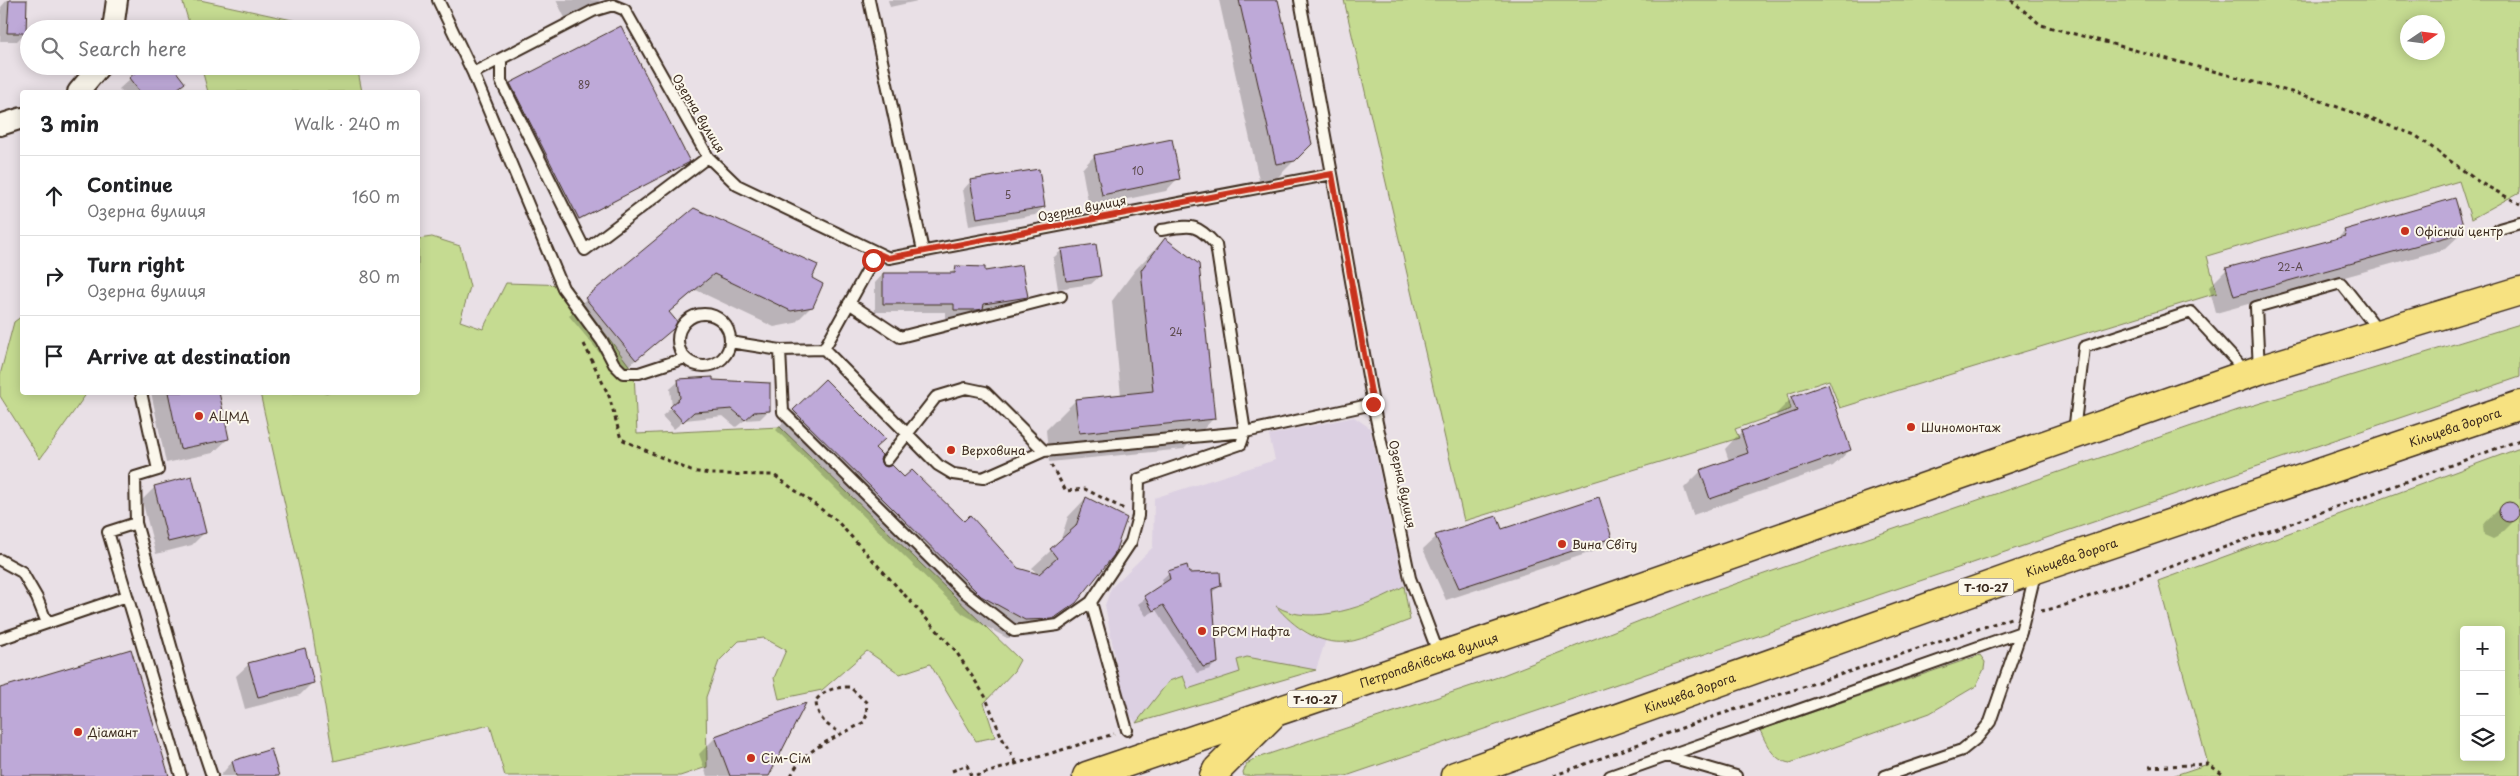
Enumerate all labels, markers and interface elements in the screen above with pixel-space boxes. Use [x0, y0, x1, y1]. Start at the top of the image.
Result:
north arrow [2400, 15, 2445, 60]
search box [20, 20, 420, 75]
icon: search [38, 34, 66, 62]
text: Search here [78, 34, 187, 62]
street label: Озерна вулиця [668, 70, 730, 156]
house number: 89 [578, 77, 590, 92]
text: 3 min [40, 107, 99, 139]
text: Walk · 240 m [294, 111, 400, 135]
house number: 10 [1132, 163, 1144, 178]
text: Continue [87, 170, 173, 198]
icon: ahead [40, 182, 68, 210]
text: 160 m [352, 184, 400, 208]
house number: 5 [1005, 187, 1011, 202]
street label: Озерна вулиця [1036, 191, 1128, 225]
text: Озерна вулиця [87, 198, 206, 222]
place label: Офісний центр [2415, 222, 2503, 240]
marker: Офісний центр [2399, 225, 2411, 237]
route start [862, 249, 885, 272]
text: Turn right [87, 250, 185, 278]
house number: 22-А [2277, 259, 2303, 274]
icon: right [40, 262, 68, 290]
text: 80 m [358, 264, 400, 288]
text: Озерна вулиця [87, 278, 206, 302]
house number: 24 [1169, 324, 1183, 339]
icon: arrive [40, 342, 68, 370]
text: Arrive at destination [87, 342, 291, 370]
route end [1362, 393, 1385, 416]
street label: Кільцева дорога [2406, 403, 2504, 451]
place label: АЦМД [209, 407, 249, 425]
marker: АЦМД [193, 410, 205, 422]
place label: Шиномонтаж [1921, 418, 2001, 436]
marker: Шиномонтаж [1905, 421, 1917, 433]
street label: Озерна вулиця [1385, 438, 1421, 530]
place label: Верховина [961, 441, 1026, 459]
marker: Верховина [945, 444, 957, 456]
street label: Кільцева дорога [2023, 533, 2120, 581]
place label: Вина Світу [1572, 535, 1637, 553]
marker: Вина Світу [1556, 538, 1568, 550]
road number: Т-10-27 [1958, 578, 2014, 596]
place label: БРСМ Нафта [1212, 622, 1291, 640]
marker: БРСМ Нафта [1196, 625, 1208, 637]
map controls [2460, 626, 2505, 761]
button: + [2460, 626, 2505, 671]
street label: Петропавлівська вулиця [1357, 628, 1501, 692]
street label: Кільцева дорога [1641, 668, 1738, 717]
button: − [2460, 671, 2505, 716]
road number: Т-10-27 [1288, 691, 1342, 708]
button: layers [2460, 716, 2505, 761]
place label: Діамант [87, 723, 138, 741]
marker: Діамант [72, 726, 84, 738]
place label: Сім-Сім [761, 749, 811, 767]
marker: Сім-Сім [745, 752, 757, 764]

